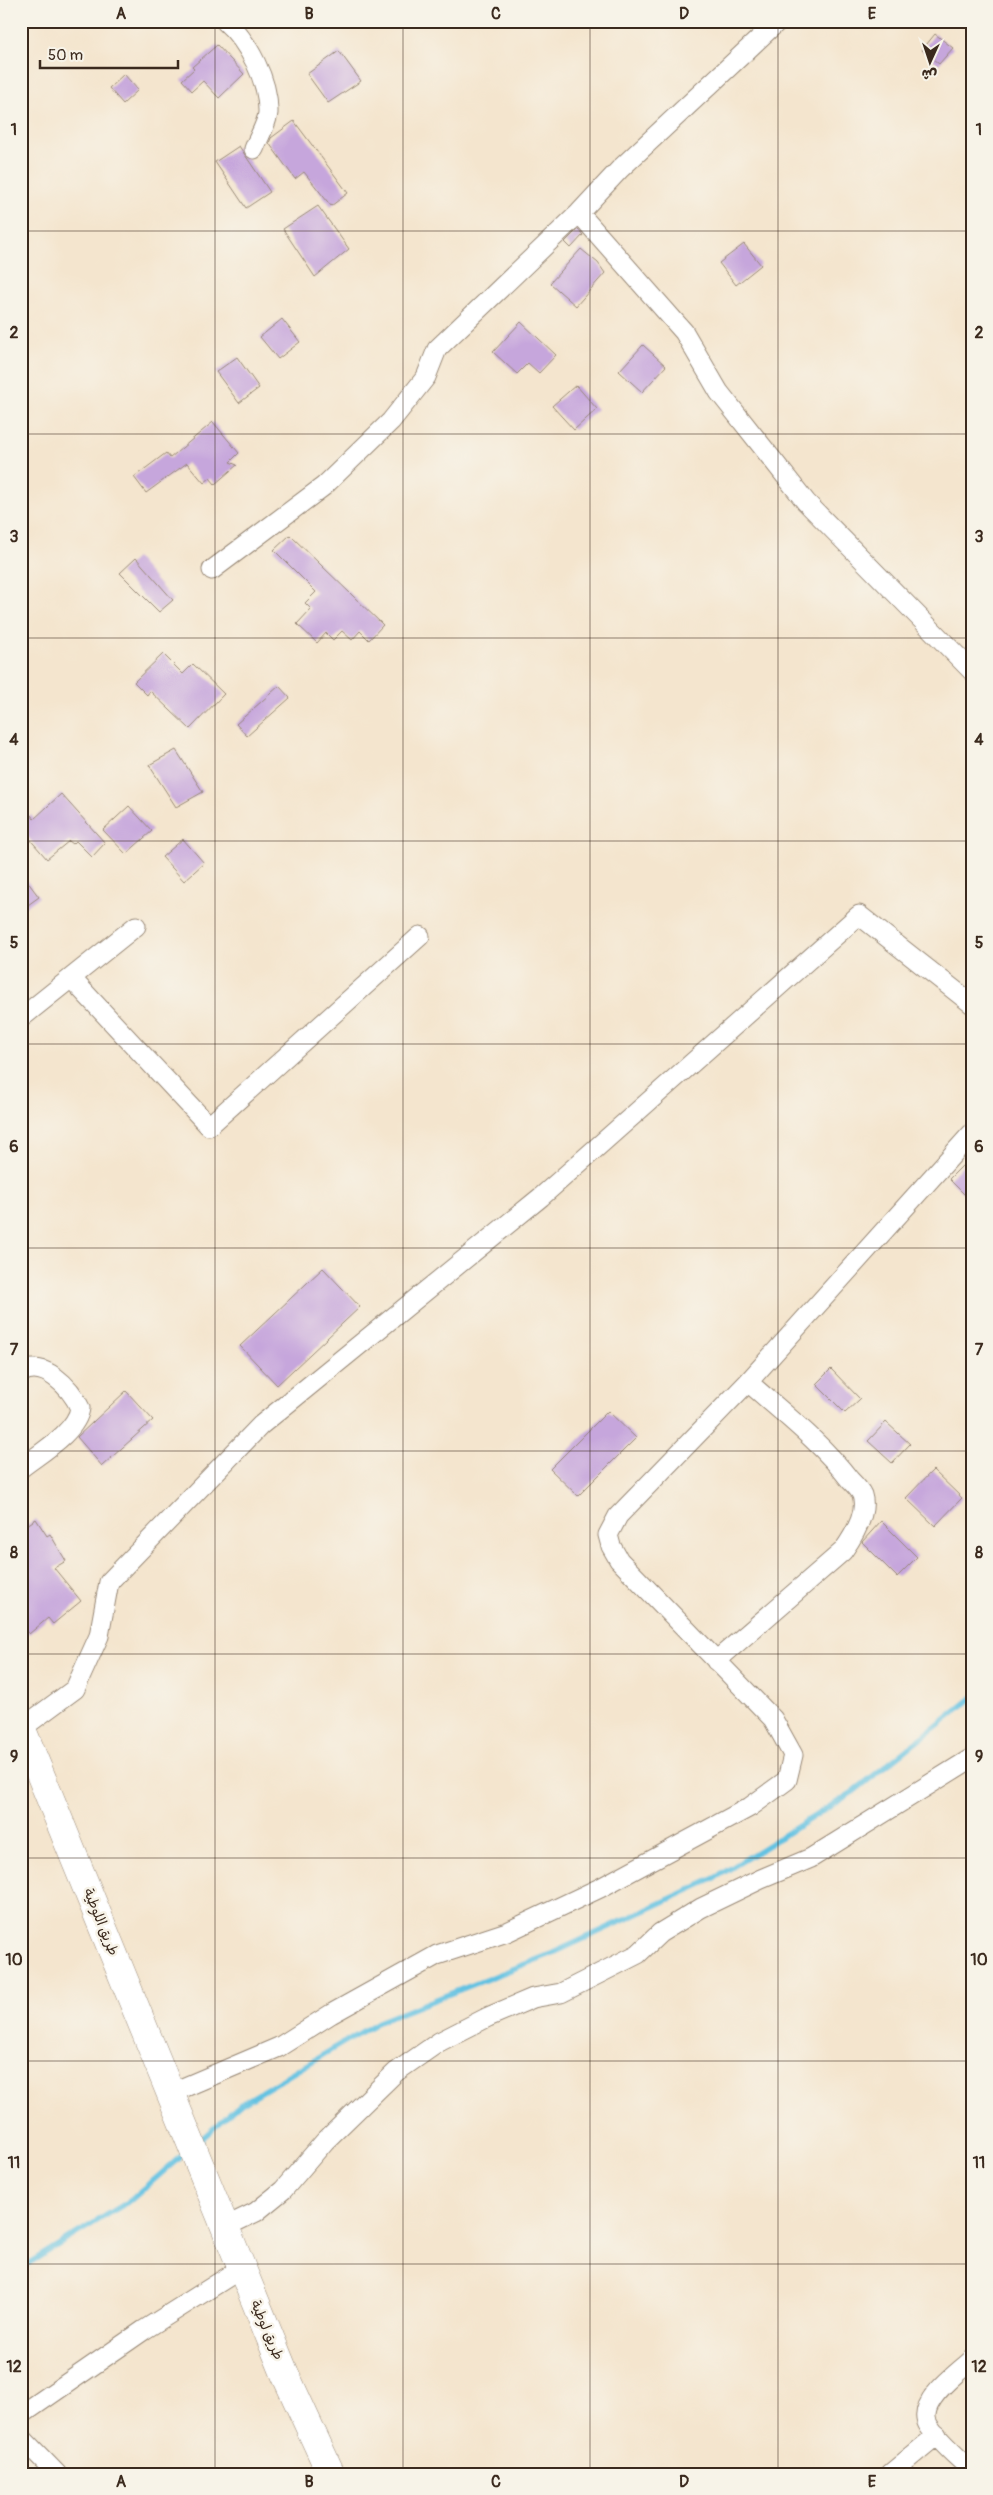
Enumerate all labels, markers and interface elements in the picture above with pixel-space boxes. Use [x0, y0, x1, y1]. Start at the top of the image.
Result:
text: A [116, 4, 127, 24]
text: B [304, 4, 314, 24]
text: C [491, 4, 501, 24]
text: D [679, 4, 689, 24]
text: E [868, 4, 877, 24]
scale bar [40, 38, 178, 70]
north arrow [906, 38, 956, 88]
text: 50 m [48, 46, 83, 65]
text: ش [921, 66, 937, 83]
text: 1 [11, 120, 17, 140]
text: 1 [976, 120, 982, 140]
text: 2 [10, 323, 19, 343]
text: 2 [975, 323, 984, 343]
text: 3 [10, 527, 19, 547]
text: 3 [975, 527, 984, 547]
text: 4 [9, 730, 19, 750]
text: 4 [974, 730, 984, 750]
text: 5 [10, 933, 19, 953]
text: 5 [975, 933, 984, 953]
text: 6 [9, 1137, 19, 1157]
text: 6 [974, 1137, 984, 1157]
text: 7 [10, 1340, 19, 1360]
text: 7 [975, 1340, 984, 1360]
text: 8 [10, 1543, 18, 1563]
text: 8 [975, 1543, 983, 1563]
text: 9 [10, 1747, 18, 1767]
text: 9 [975, 1747, 983, 1767]
street label: طريق اللوطية [79, 1886, 122, 1958]
text: 10 [5, 1950, 23, 1970]
text: 10 [970, 1950, 988, 1970]
text: 11 [8, 2153, 20, 2173]
text: 11 [973, 2153, 985, 2173]
street label: طريق لوطية [246, 2298, 287, 2363]
text: 12 [6, 2357, 22, 2377]
text: 12 [971, 2357, 987, 2377]
text: A [116, 2472, 127, 2492]
text: B [304, 2472, 314, 2492]
text: C [491, 2472, 501, 2492]
text: D [679, 2472, 689, 2492]
text: E [868, 2472, 877, 2492]

